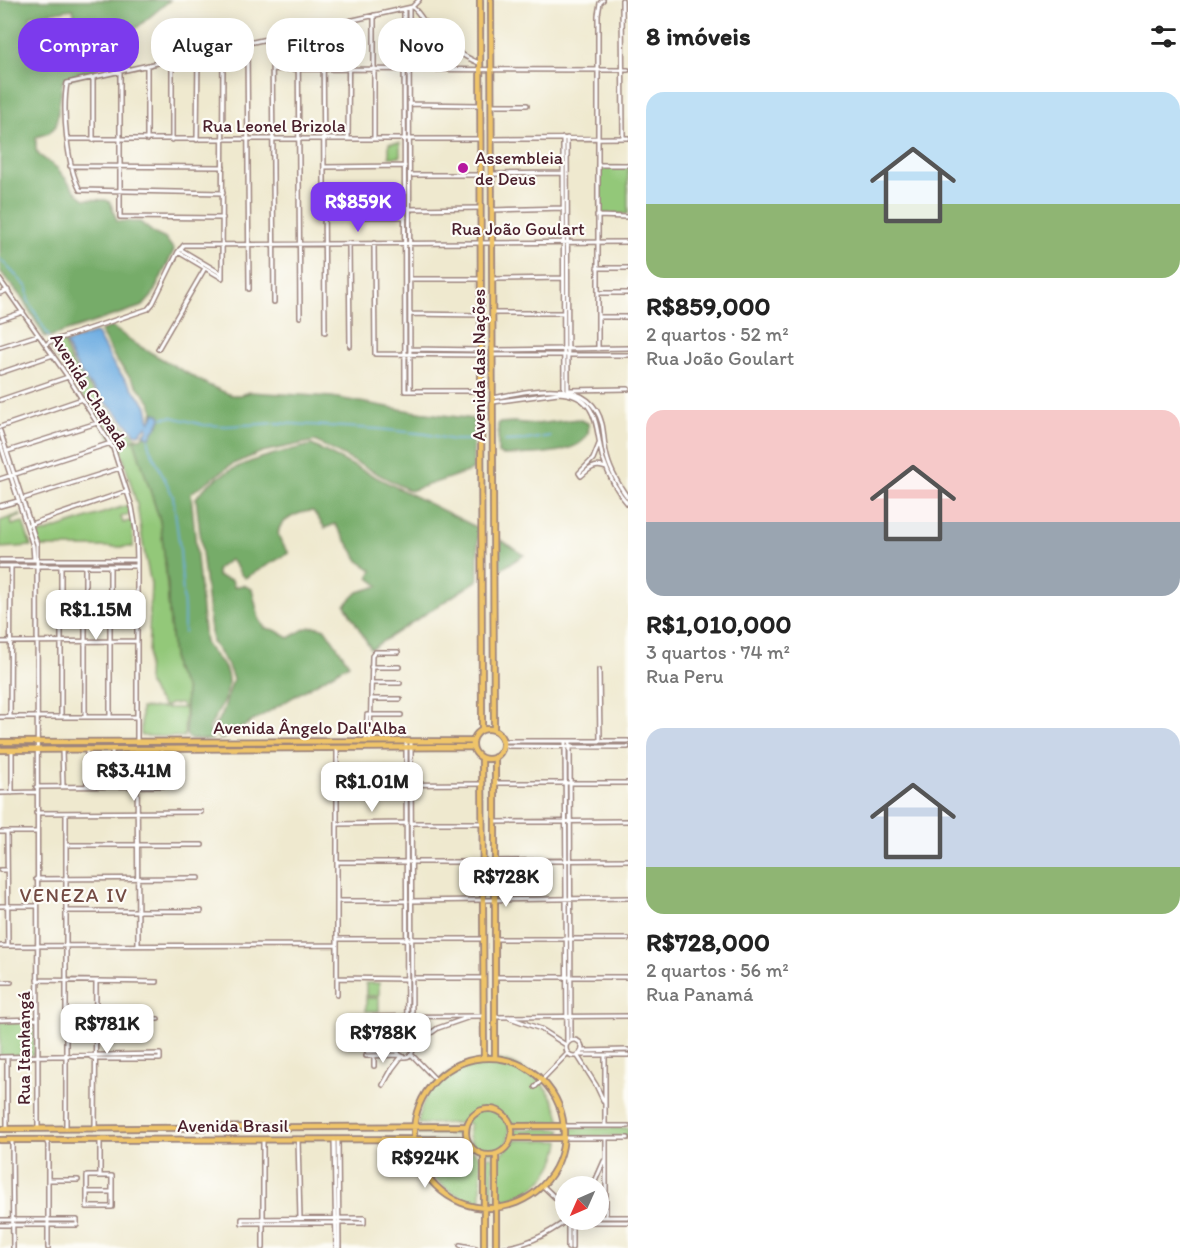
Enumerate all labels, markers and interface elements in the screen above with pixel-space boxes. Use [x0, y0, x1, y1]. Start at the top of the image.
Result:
chip: Comprar [18, 18, 139, 72]
chip: Alugar [151, 18, 254, 72]
chip: Filtros [266, 18, 366, 72]
chip: Novo [378, 18, 465, 72]
text: 8 imóveis [646, 20, 751, 52]
icon: filters [1147, 20, 1180, 53]
street label: Rua Leonel Brizola [202, 115, 346, 137]
icon: home [859, 131, 967, 239]
place label: Assembleia de Deus [475, 147, 564, 190]
marker: Assembleia de Deus [456, 161, 470, 175]
pin: R$859K [309, 182, 407, 233]
text: R$859K [325, 189, 391, 213]
street label: Rua João Goulart [451, 218, 585, 240]
street label: Avenida das Nações [468, 289, 490, 441]
text: R$859,000 [646, 290, 771, 322]
text: 2 quartos · 52 m² [646, 322, 789, 346]
street label: Avenida Chapada [45, 329, 135, 454]
text: Rua João Goulart [646, 346, 794, 370]
icon: home [859, 449, 967, 557]
pin: R$1.15M [41, 590, 151, 641]
text: R$1.15M [60, 597, 132, 621]
text: R$1,010,000 [646, 608, 791, 640]
text: 3 quartos · 74 m² [646, 640, 790, 664]
text: Rua Peru [646, 664, 724, 688]
street label: Avenida Ângelo Dall'Alba [213, 717, 407, 739]
pin: R$3.41M [79, 751, 189, 802]
text: R$3.41M [96, 758, 172, 782]
pin: R$1.01M [317, 762, 427, 813]
icon: home [859, 767, 967, 875]
text: R$1.01M [335, 769, 409, 793]
pin: R$728K [457, 857, 555, 908]
text: R$728K [473, 864, 539, 888]
district label: VENEZA IV [20, 883, 128, 907]
text: R$728,000 [646, 926, 770, 958]
text: 2 quartos · 56 m² [646, 958, 789, 982]
text: Rua Panamá [646, 982, 754, 1006]
street label: Rua Itanhangá [13, 990, 35, 1105]
pin: R$781K [58, 1004, 156, 1055]
text: R$781K [75, 1011, 139, 1035]
pin: R$788K [334, 1013, 432, 1064]
text: R$788K [350, 1020, 416, 1044]
street label: Avenida Brasil [177, 1115, 289, 1137]
pin: R$924K [376, 1138, 474, 1189]
text: R$924K [391, 1145, 459, 1169]
north arrow [555, 1176, 609, 1230]
map controls [555, 1176, 609, 1230]

